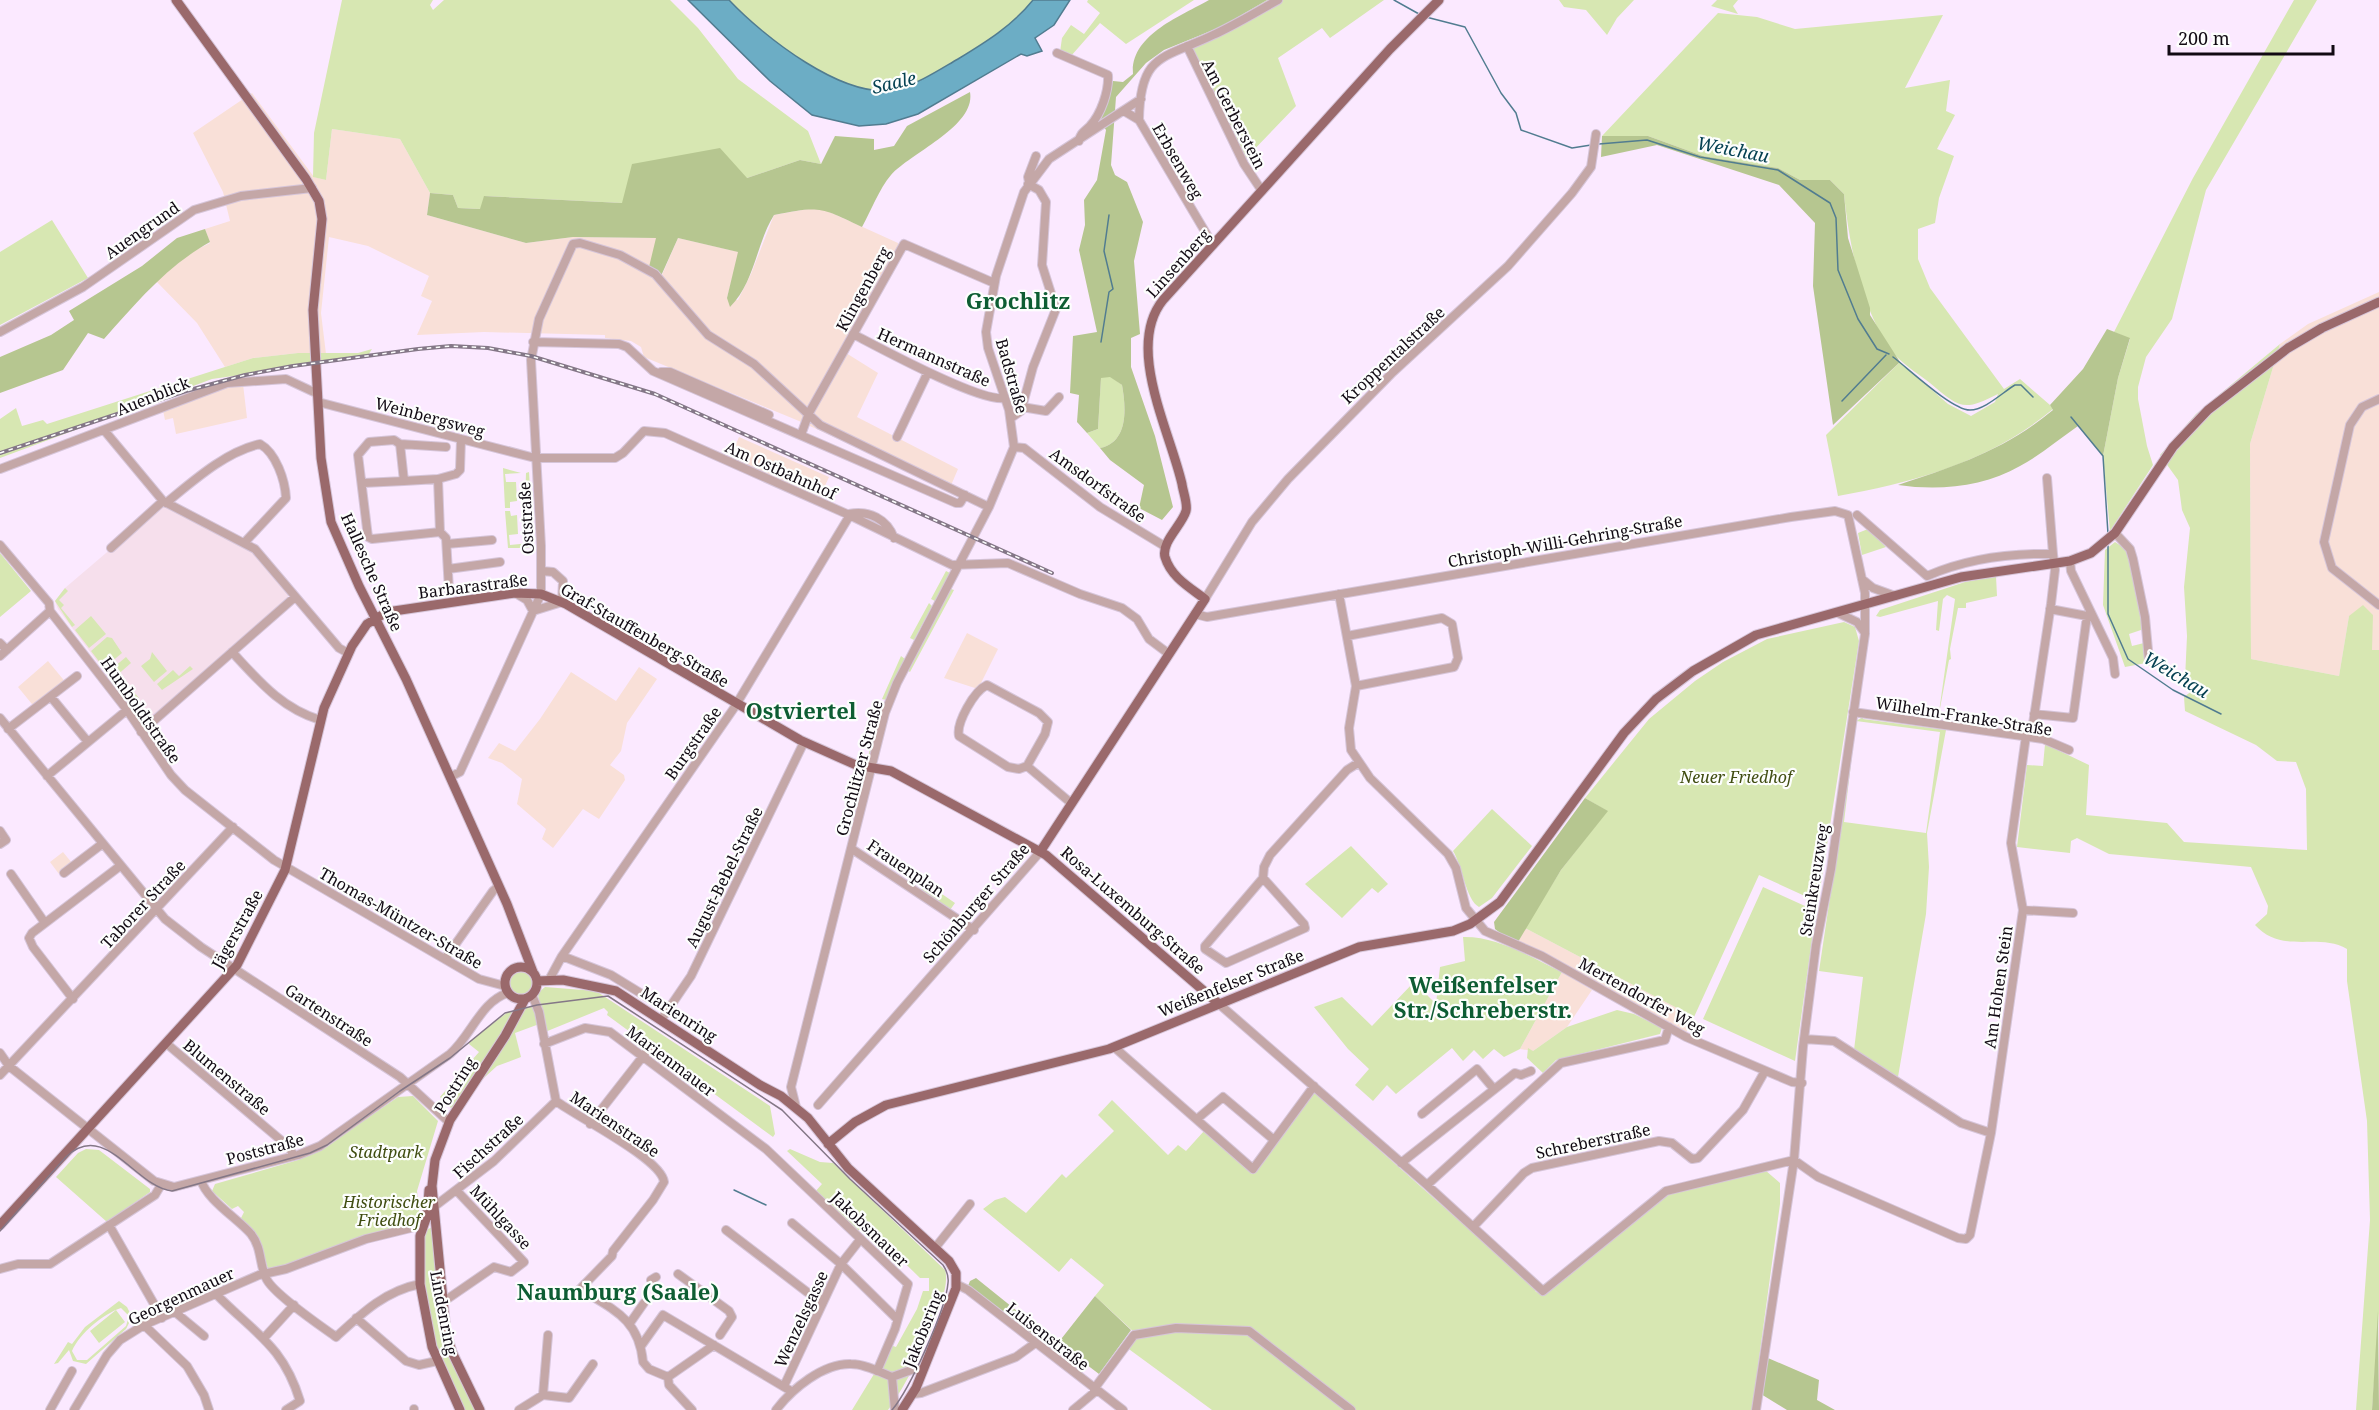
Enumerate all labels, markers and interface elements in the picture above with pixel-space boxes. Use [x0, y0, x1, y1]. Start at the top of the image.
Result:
scale bar [2169, 18, 2332, 56]
text: 200 m [2178, 26, 2230, 50]
street label: Am Gerberstein [1197, 55, 1271, 173]
water label: Saale [869, 65, 919, 99]
street label: Erbsenweg [1147, 119, 1209, 203]
water label: Weichau [1695, 130, 1771, 168]
street label: Auengrund [100, 196, 184, 264]
street label: Linsenberg [1141, 223, 1215, 302]
street label: Klingenberg [831, 242, 896, 335]
district label: Grochlitz [966, 285, 1070, 315]
street label: Kroppentalstraße [1336, 301, 1450, 409]
street label: Hermannstraße [874, 322, 994, 392]
street label: Badstraße [991, 336, 1033, 416]
street label: Auenblick [113, 371, 193, 421]
street label: Weinbergsweg [373, 392, 488, 442]
street label: Am Ostbahnhof [722, 436, 842, 505]
street label: Amsdorfstraße [1045, 443, 1151, 527]
street label: Oststraße [513, 481, 539, 555]
street label: Hallesche Straße [336, 509, 408, 635]
street label: Christoph-Willi-Gehring-Straße [1446, 510, 1684, 572]
street label: Barbarastraße [417, 568, 529, 604]
street label: Graf-Stauffenberg-Straße [557, 578, 733, 692]
water label: Weichau [2139, 645, 2214, 703]
street label: Humboldtstraße [96, 652, 186, 768]
street label: Wilhelm-Franke-Straße [1874, 691, 2054, 741]
district label: Ostviertel [745, 695, 857, 725]
street label: Grochlitzer Straße [830, 698, 888, 838]
street label: Burgstraße [660, 702, 726, 784]
park label: Neuer Friedhof [1679, 766, 1795, 788]
street label: August-Bebel-Straße [680, 803, 768, 951]
street label: Steinkreuzweg [1794, 822, 1834, 938]
street label: Frauenplan [863, 834, 949, 902]
street label: Schönburger Straße [918, 838, 1034, 968]
street label: Rosa-Luxemburg-Straße [1056, 841, 1210, 979]
street label: Taborer Straße [96, 855, 190, 953]
street label: Thomas-Müntzer-Straße [315, 862, 487, 974]
street label: Jägerstraße [206, 885, 268, 973]
street label: Am Hohen Stein [1978, 924, 2018, 1050]
street label: Weißenfelser Straße [1155, 944, 1307, 1022]
street label: Mertendorfer Weg [1575, 952, 1709, 1040]
district label: Weißenfelser Str./Schreberstr. [1394, 969, 1572, 1024]
street label: Gartenstraße [281, 978, 377, 1052]
street label: Marienring [636, 981, 722, 1047]
street label: Marienmauer [622, 1020, 720, 1102]
street label: Blumenstraße [179, 1034, 275, 1120]
street label: Postring [429, 1052, 481, 1118]
street label: Marienstraße [566, 1086, 664, 1162]
street label: Fischstraße [448, 1108, 528, 1184]
street label: Schreberstraße [1534, 1118, 1652, 1164]
street label: Poststraße [224, 1128, 306, 1170]
park label: Stadtpark [349, 1141, 424, 1163]
street label: Mühlgasse [465, 1180, 537, 1254]
street label: Jakobsmauer [826, 1186, 914, 1272]
park label: Historischer Friedhof [342, 1191, 436, 1231]
street label: Georgenmauer [124, 1262, 238, 1330]
street label: Wenzelsgasse [769, 1267, 833, 1371]
street label: Lindenring [425, 1269, 463, 1358]
district label: Naumburg (Saale) [517, 1276, 719, 1306]
street label: Jakobsring [897, 1287, 949, 1372]
street label: Luisenstraße [1002, 1297, 1094, 1375]

